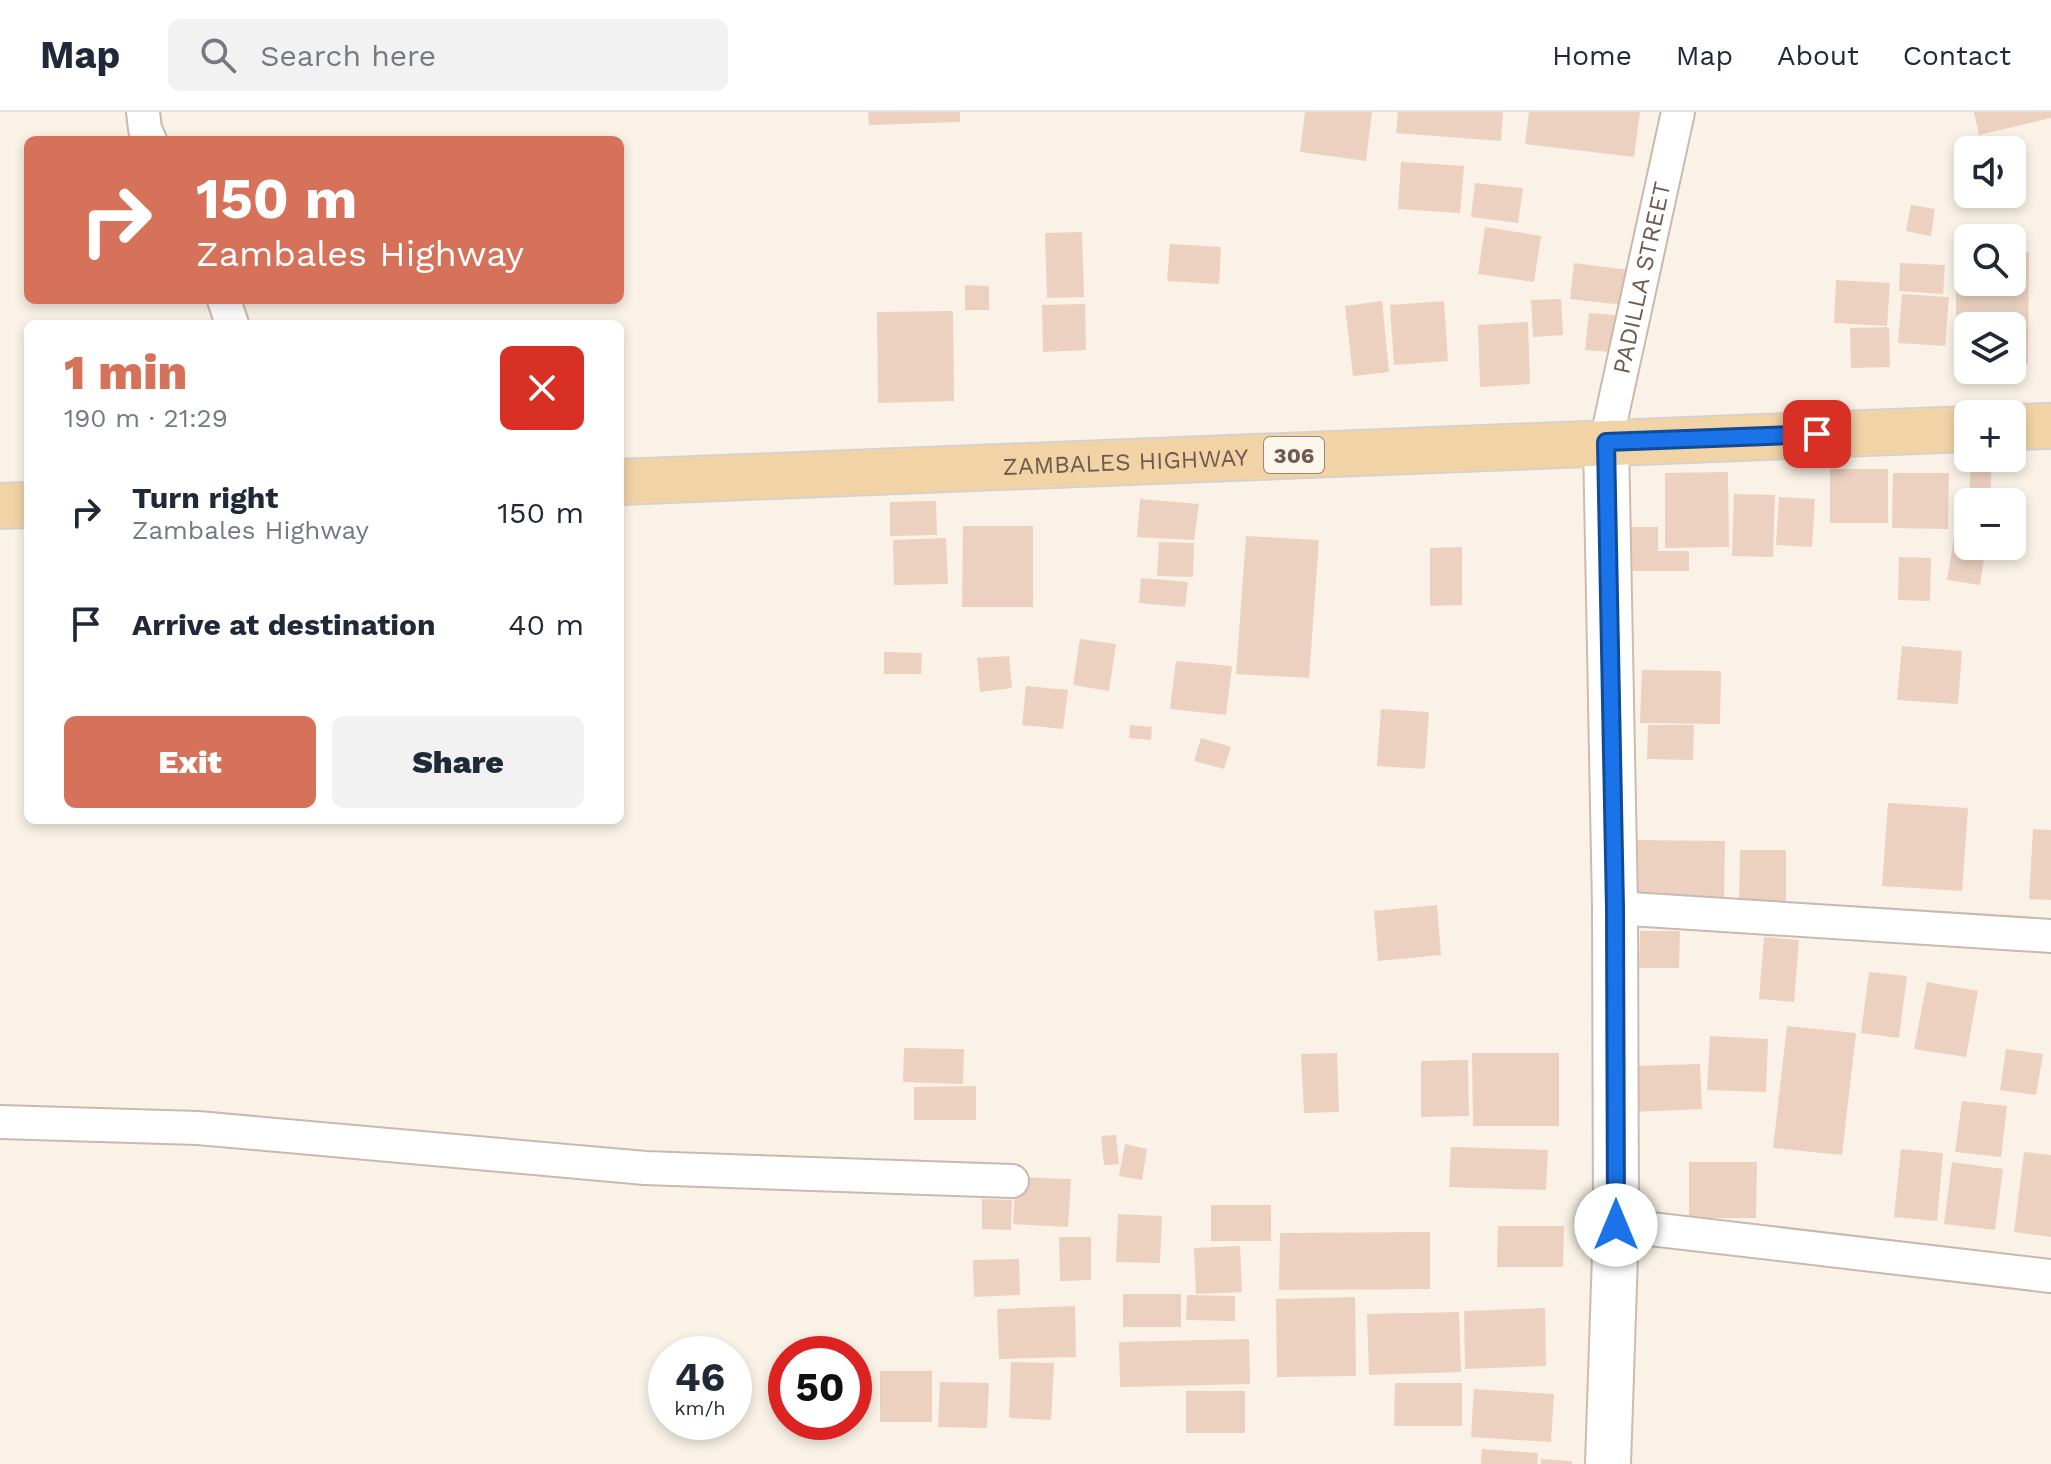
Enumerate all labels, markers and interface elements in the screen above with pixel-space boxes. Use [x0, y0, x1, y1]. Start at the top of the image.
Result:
search box [168, 19, 728, 91]
text: Map [40, 33, 120, 77]
icon: search [196, 33, 240, 77]
text: Search here [260, 38, 436, 73]
text: Home [1552, 39, 1632, 72]
text: Map [1676, 39, 1733, 72]
text: About [1777, 39, 1859, 72]
text: Contact [1903, 39, 2011, 72]
map controls [1954, 136, 2026, 560]
button: sound [1954, 136, 2026, 208]
text: 150 m [196, 166, 358, 232]
icon: right [64, 168, 168, 272]
street label: PADILLA STREET [1607, 179, 1676, 377]
button: search [1954, 224, 2026, 296]
text: Zambales Highway [196, 233, 524, 275]
button: layers [1954, 312, 2026, 384]
text: 1 min [64, 344, 187, 401]
button: close [500, 346, 584, 430]
pin [1783, 400, 1851, 468]
button: + [1954, 400, 2026, 472]
text: 190 m · 21:29 [64, 403, 228, 433]
icon: arrive [1795, 412, 1839, 456]
road number: 306 [1264, 437, 1324, 473]
street label: ZAMBALES HIGHWAY [1002, 443, 1249, 481]
text: Turn right [132, 480, 278, 515]
button: − [1954, 488, 2026, 560]
icon: right [64, 490, 108, 534]
text: 150 m [497, 495, 584, 530]
text: Zambales Highway [132, 515, 369, 545]
icon: arrive [64, 602, 108, 646]
text: Arrive at destination [132, 607, 436, 642]
text: 40 m [508, 607, 584, 642]
button: Exit [64, 716, 316, 808]
button: Share [332, 716, 584, 808]
position arrow [1574, 1183, 1658, 1267]
speed limit sign: 50 [768, 1336, 872, 1440]
text: 46 [675, 1354, 725, 1401]
text: km/h [674, 1396, 726, 1420]

